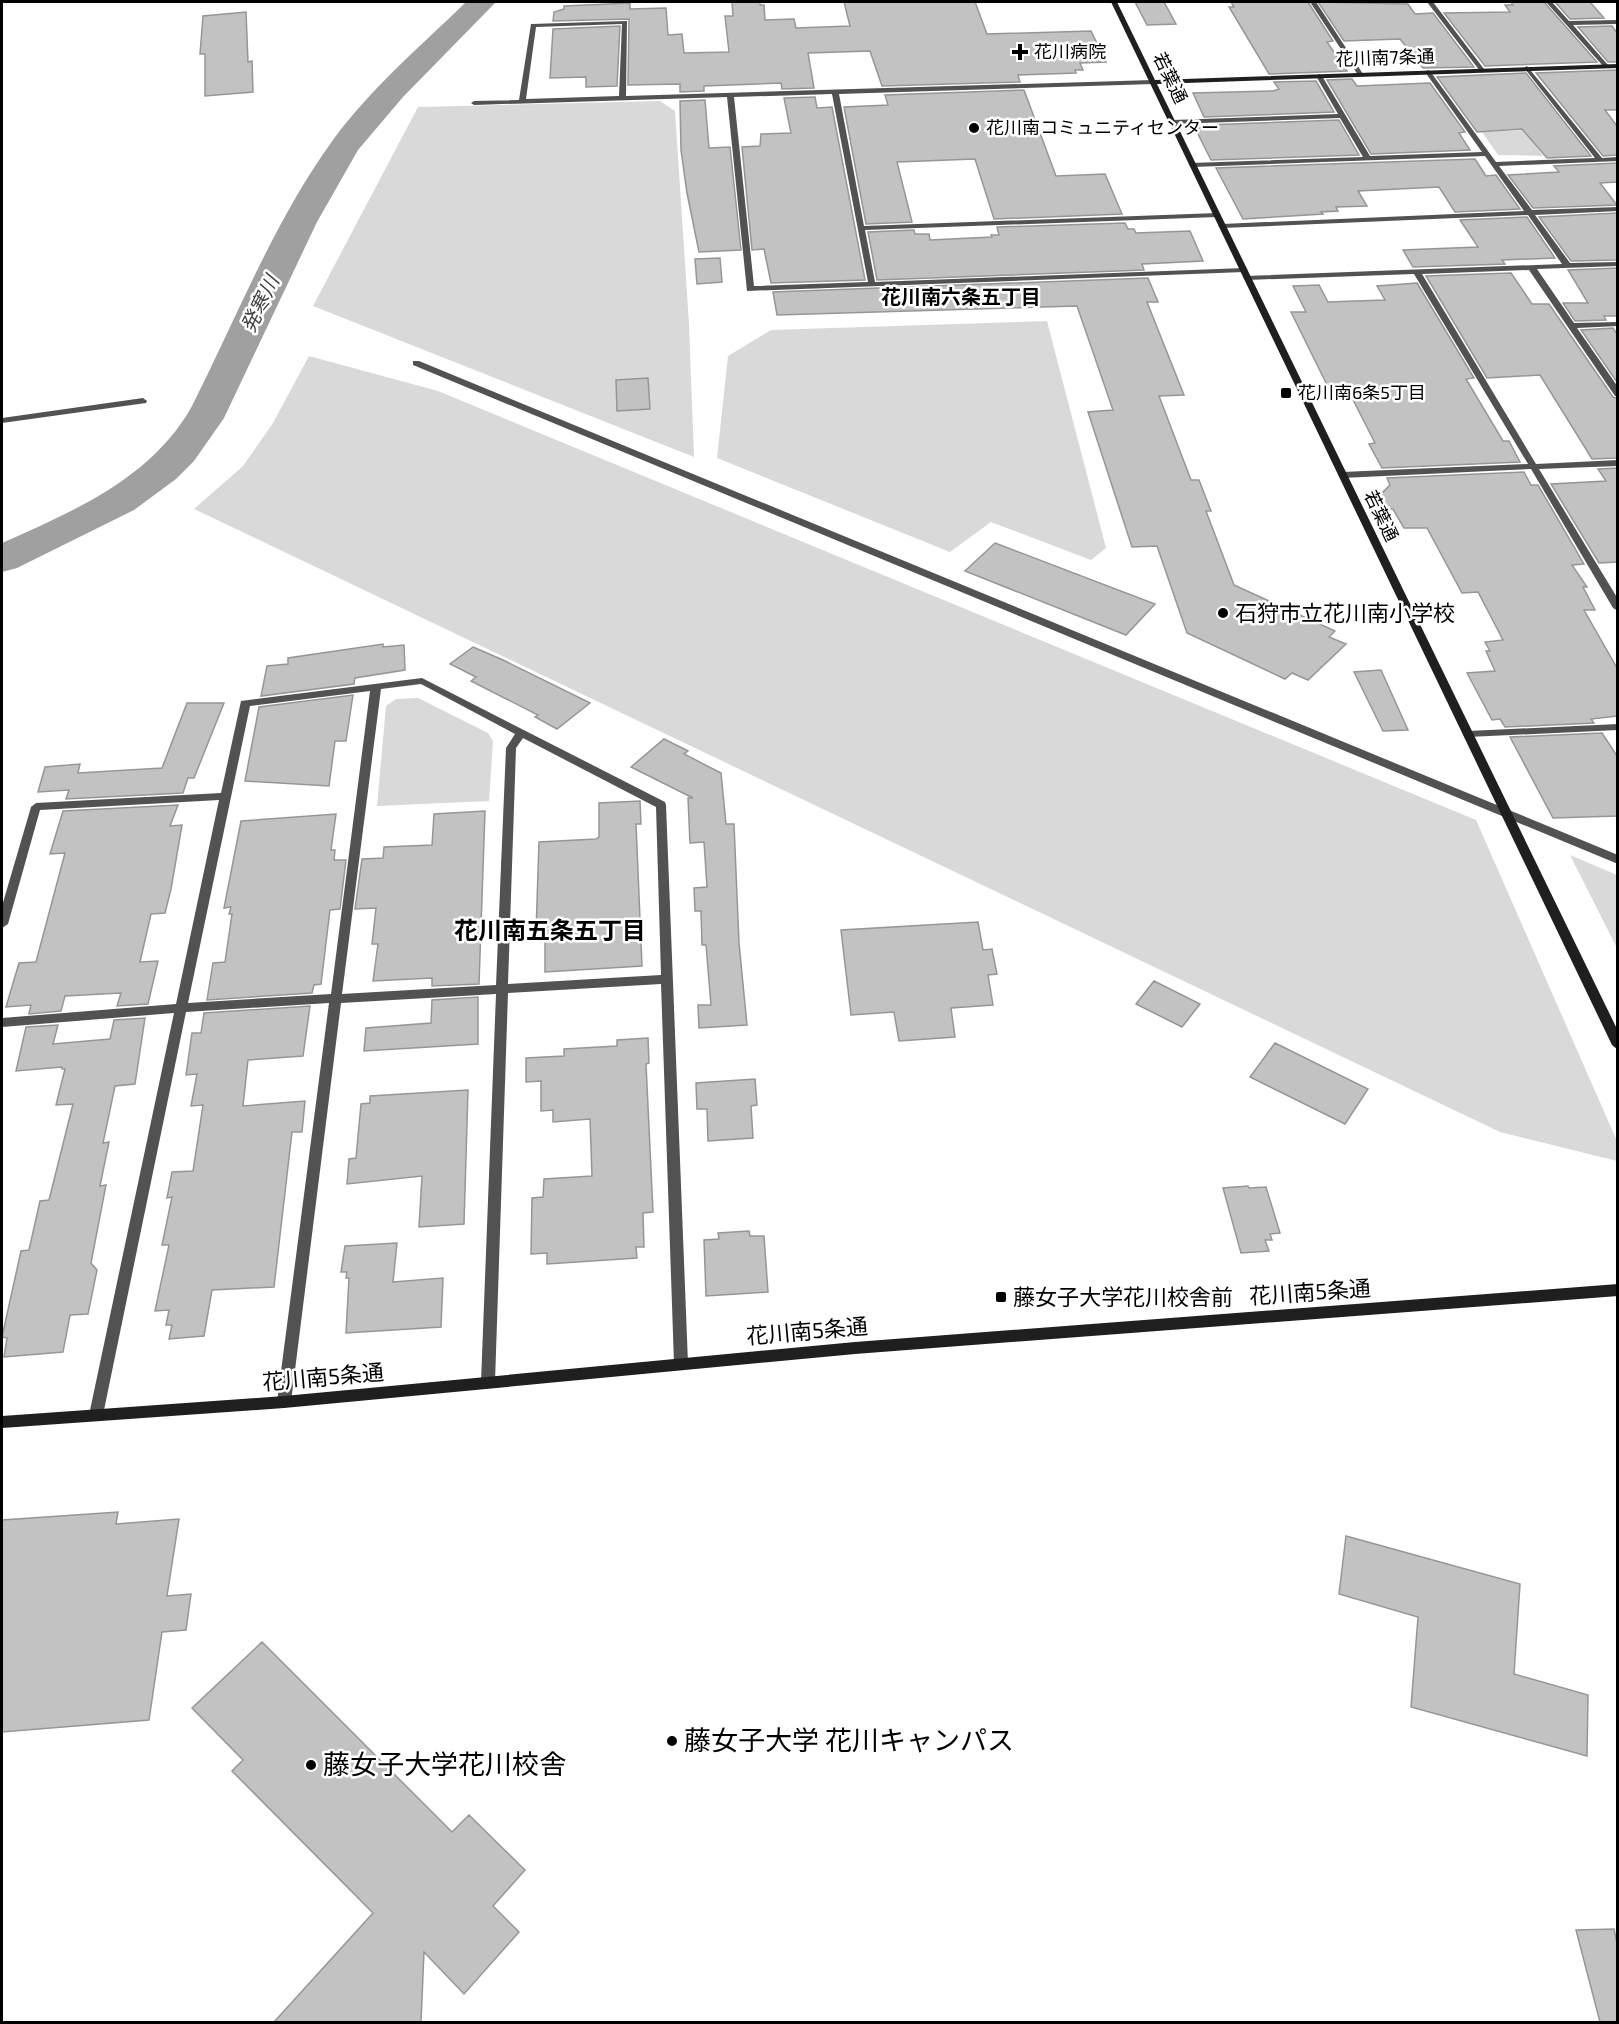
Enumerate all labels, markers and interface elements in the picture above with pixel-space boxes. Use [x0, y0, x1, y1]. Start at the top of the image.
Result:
place label: 花川病院 [1034, 40, 1106, 62]
marker: 花川病院 [1011, 43, 1029, 61]
street label: 花川南7条通 [1335, 44, 1435, 70]
street label: 若葉通 [1149, 48, 1193, 107]
place label: 花川南コミュニティセンター [986, 116, 1219, 138]
marker: 花川南コミュニティセンター [967, 121, 981, 135]
water label: 発寒川 [235, 270, 284, 336]
district label: 花川南六条五丁目 [881, 284, 1041, 308]
place label: 花川南6条5丁目 [1298, 381, 1426, 403]
marker: 花川南6条5丁目 [1279, 386, 1293, 400]
street label: 若葉通 [1360, 486, 1404, 545]
place label: 石狩市立花川南小学校 [1235, 599, 1455, 625]
marker: 石狩市立花川南小学校 [1216, 606, 1230, 620]
district label: 花川南五条五丁目 [454, 915, 646, 944]
street label: 花川南5条通 [1248, 1274, 1372, 1308]
place label: 藤女子大学花川校舎前 [1013, 1283, 1233, 1309]
marker: 藤女子大学花川校舎前 [994, 1290, 1008, 1304]
street label: 花川南5条通 [745, 1312, 869, 1348]
street label: 花川南5条通 [261, 1358, 385, 1394]
place label: 藤女子大学 花川キャンパス [684, 1723, 1014, 1755]
marker: 藤女子大学 花川キャンパス [665, 1734, 679, 1748]
place label: 藤女子大学花川校舎 [323, 1747, 566, 1779]
marker: 藤女子大学花川校舎 [304, 1758, 318, 1772]

